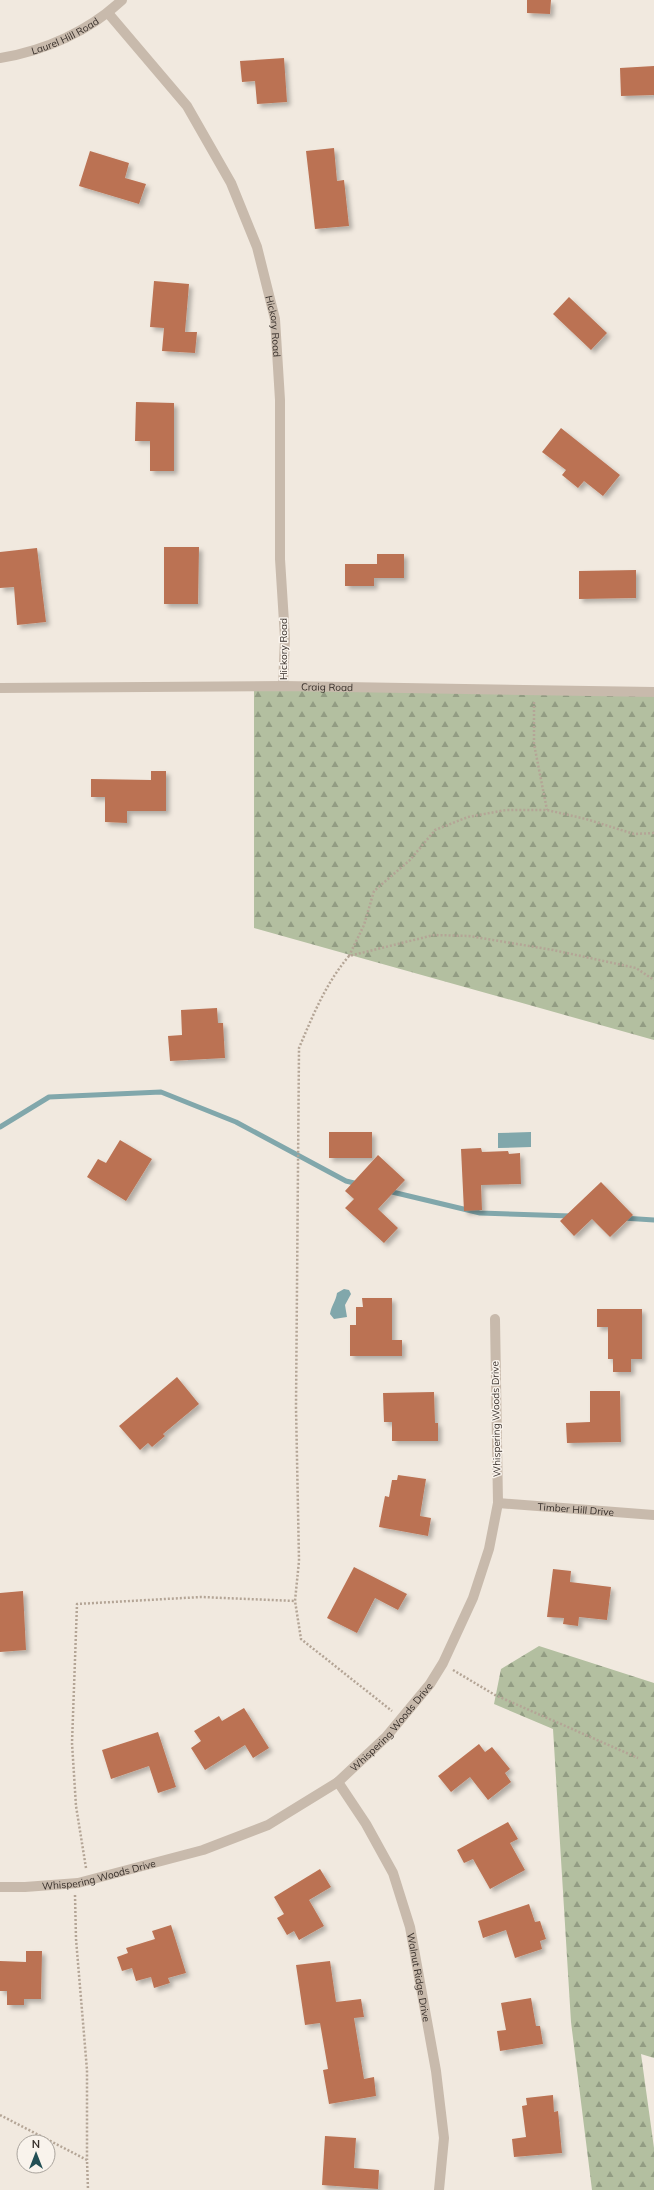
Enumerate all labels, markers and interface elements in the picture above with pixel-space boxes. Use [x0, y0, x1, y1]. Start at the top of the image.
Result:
street label: Laurel Hill Road [30, 14, 101, 57]
street label: Hickory Road [263, 294, 284, 357]
street label: Hickory Road [277, 618, 290, 680]
street label: Craig Road [301, 680, 353, 694]
street label: Whispering Woods Drive [488, 1361, 504, 1477]
street label: Timber Hill Drive [537, 1500, 614, 1518]
street label: Whispering Woods Drive [347, 1680, 435, 1774]
street label: Whispering Woods Drive [41, 1856, 157, 1892]
street label: Walnut Ridge Drive [405, 1932, 433, 2023]
north arrow [16, 2134, 56, 2174]
text: N [32, 2137, 40, 2151]

